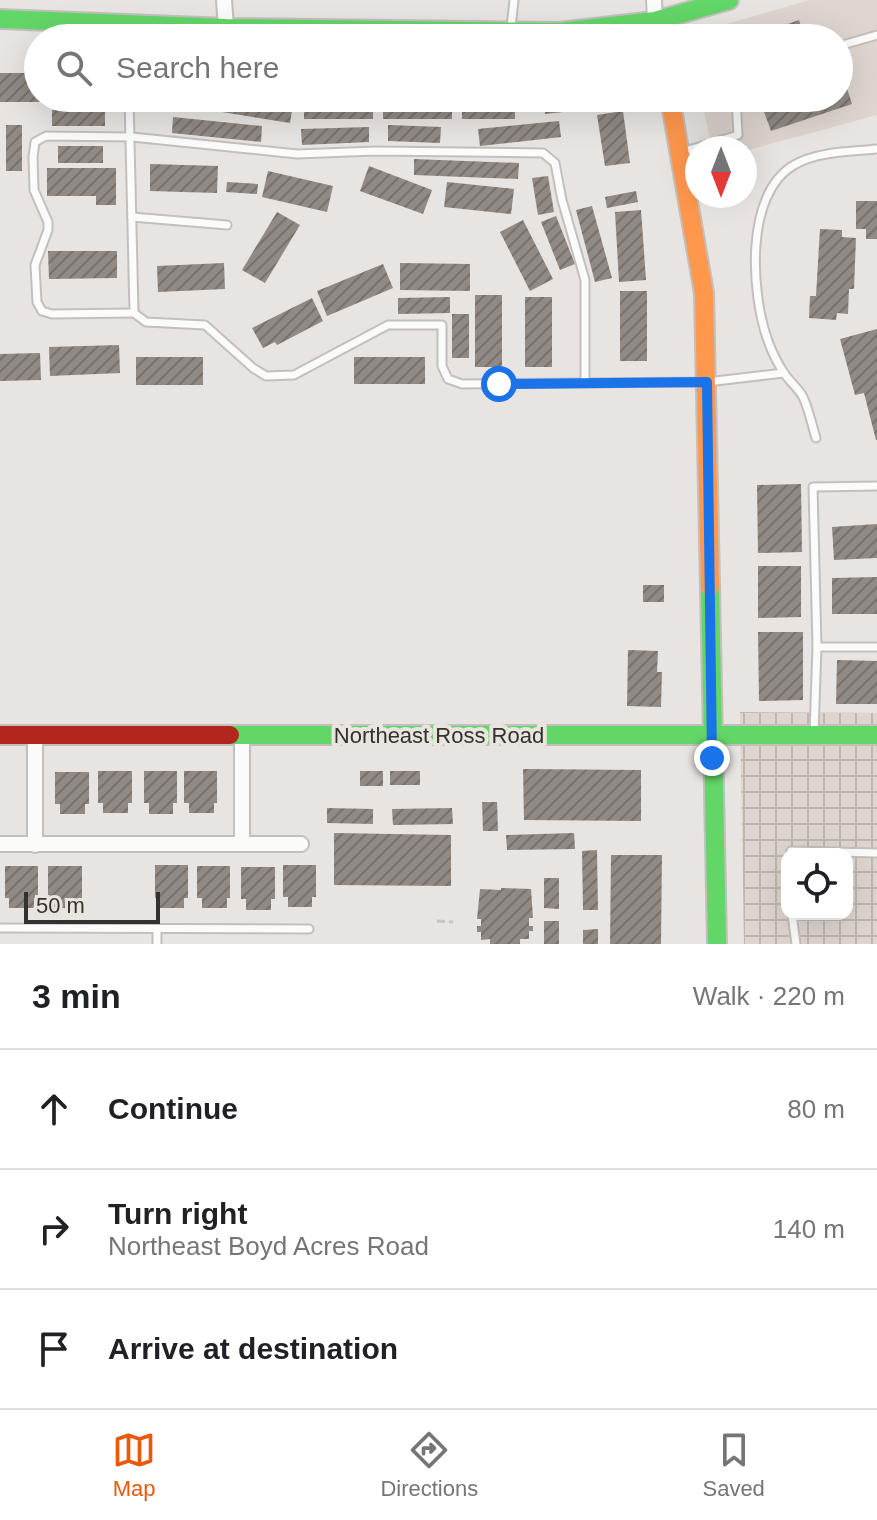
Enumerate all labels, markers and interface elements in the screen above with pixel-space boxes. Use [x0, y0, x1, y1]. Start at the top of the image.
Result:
search box [24, 24, 853, 112]
icon: search [52, 46, 96, 90]
text: Search here [116, 51, 279, 84]
north arrow [685, 136, 757, 208]
route start [481, 366, 517, 402]
street label: Northeast Ross Road [334, 723, 544, 748]
route end [694, 740, 730, 776]
map controls [781, 848, 853, 920]
button: locate [781, 848, 853, 920]
scale bar [24, 888, 160, 924]
text: 50 m [36, 893, 85, 918]
text: 3 min [32, 977, 121, 1015]
text: Walk · 220 m [693, 981, 845, 1011]
icon: ahead [32, 1087, 76, 1131]
text: Continue [108, 1092, 238, 1125]
text: 80 m [787, 1094, 845, 1124]
text: Turn right [108, 1197, 247, 1230]
icon: right [32, 1207, 76, 1251]
text: 140 m [773, 1214, 845, 1244]
text: Northeast Boyd Acres Road [108, 1231, 429, 1261]
icon: arrive [32, 1327, 76, 1371]
text: Arrive at destination [108, 1332, 398, 1365]
tab: Map [112, 1428, 156, 1502]
tab: Directions [380, 1428, 478, 1502]
tab: Saved [702, 1428, 765, 1502]

